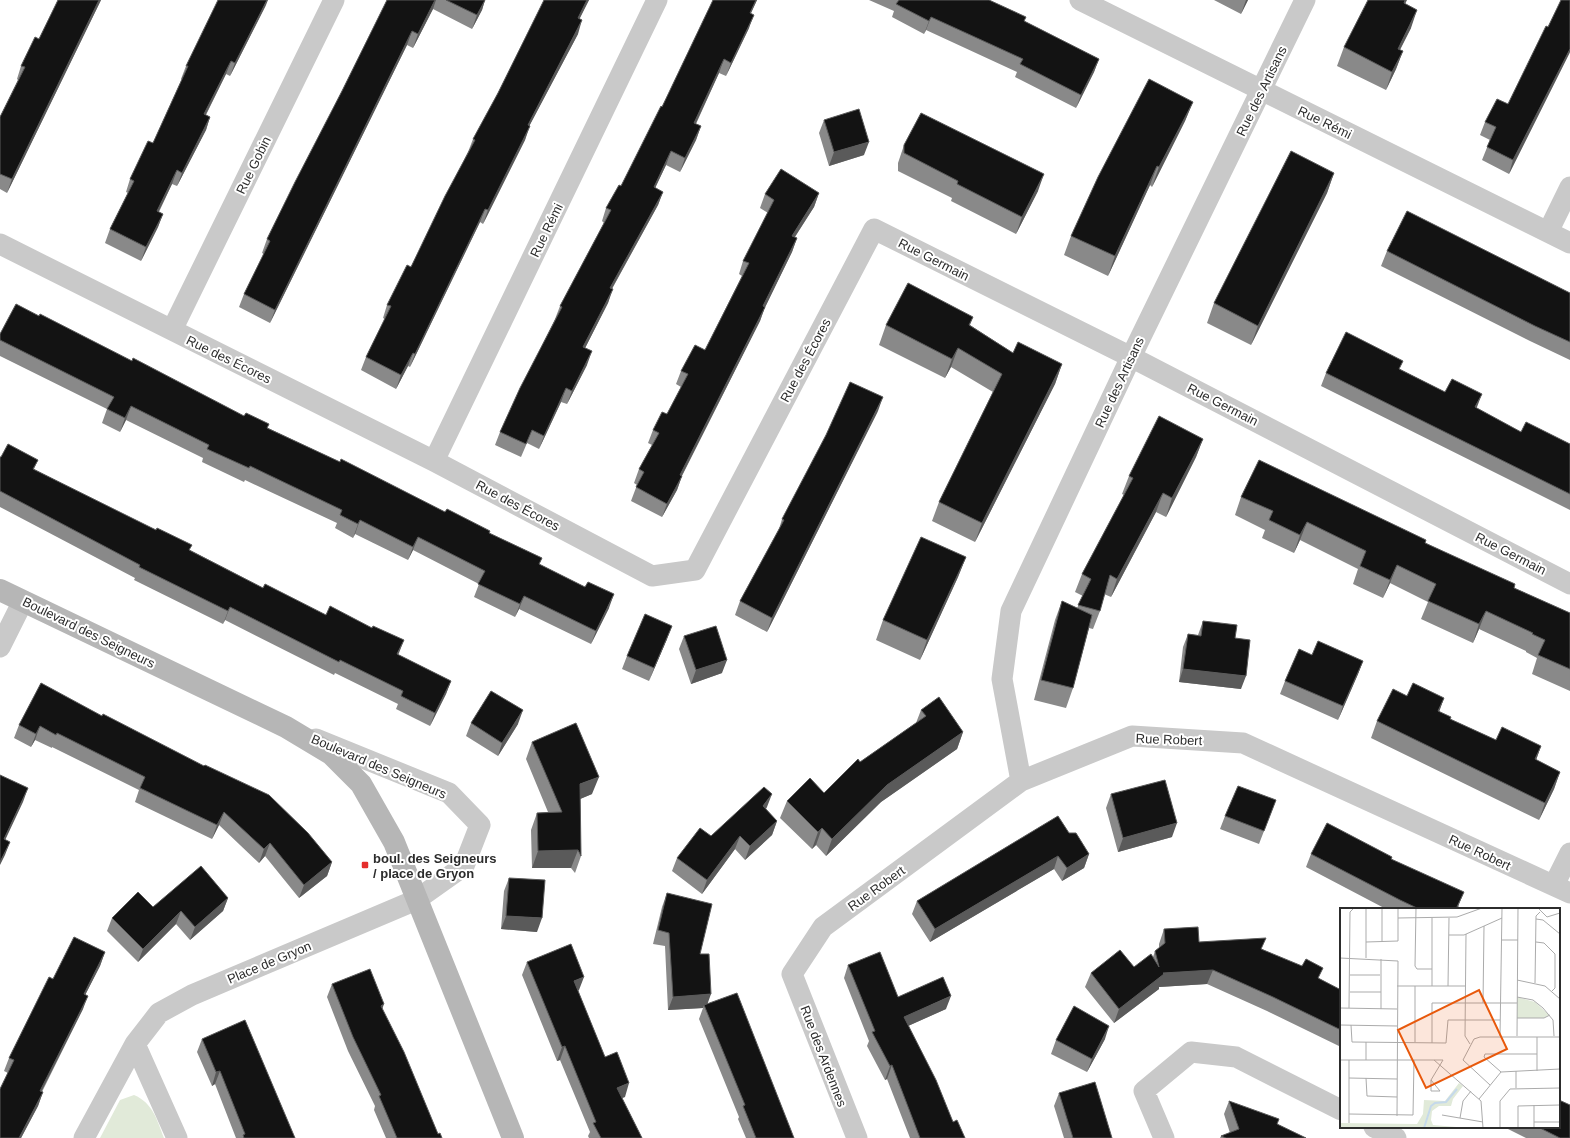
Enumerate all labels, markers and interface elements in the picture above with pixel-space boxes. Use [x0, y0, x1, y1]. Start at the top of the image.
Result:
street label: Rue des Artisans [1233, 43, 1290, 139]
street label: Rue Rémi [1296, 103, 1354, 142]
street label: Rue Gobin [233, 134, 274, 196]
street label: Rue Rémi [527, 201, 566, 259]
street label: Rue Germain [896, 235, 972, 284]
street label: Rue des Écores [777, 315, 834, 405]
street label: Rue des Écores [184, 332, 274, 387]
street label: Rue des Artisans [1092, 334, 1147, 430]
street label: Rue Germain [1185, 380, 1261, 429]
street label: Rue des Écores [473, 477, 563, 534]
street label: Rue Germain [1473, 529, 1549, 578]
street label: Boulevard des Seigneurs [20, 594, 158, 671]
street label: Boulevard des Seigneurs [309, 731, 449, 802]
street label: Rue Robert [1135, 731, 1203, 748]
street label: Rue Robert [1446, 832, 1513, 873]
place label: boul. des Seigneurs / place de Gryon [373, 851, 497, 881]
marker: boul. des Seigneurs / place de Gryon [360, 860, 370, 870]
street label: Rue Robert [845, 863, 908, 914]
inset map [1340, 908, 1560, 1128]
street label: Place de Gryon [225, 938, 313, 987]
street label: Rue des Ardennes [797, 1004, 850, 1109]

